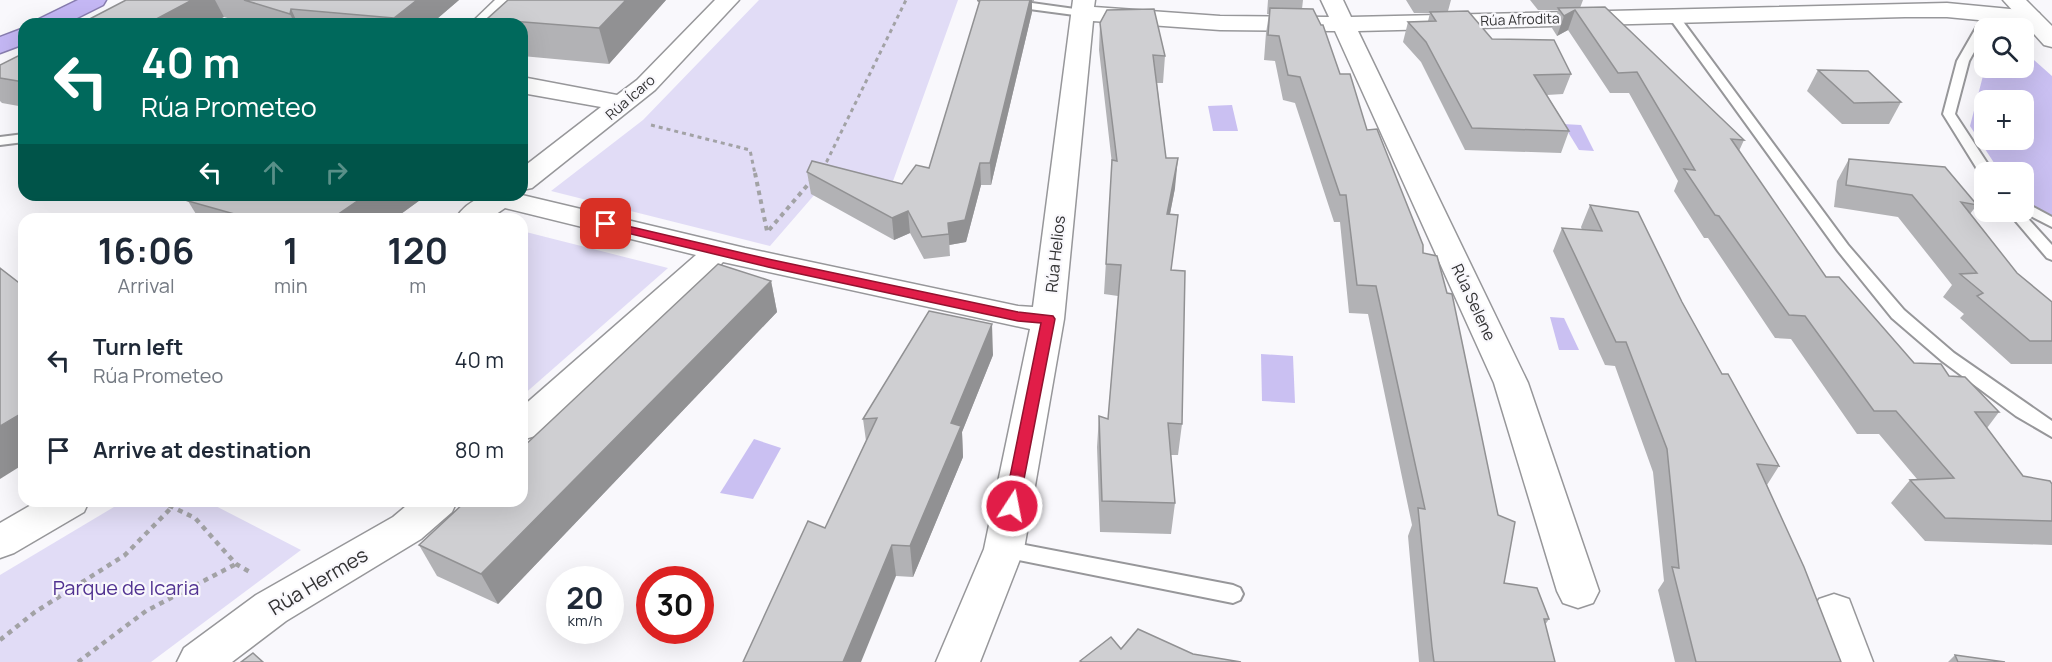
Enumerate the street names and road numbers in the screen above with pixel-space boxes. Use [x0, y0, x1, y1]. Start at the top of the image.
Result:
street label: Rúa Afrodita [1480, 8, 1560, 30]
street label: Rúa Ícaro [601, 70, 659, 124]
street label: Rúa Helios [1040, 214, 1070, 294]
street label: Rúa Selene [1447, 260, 1501, 344]
street label: Rúa Hermes [263, 541, 373, 621]

